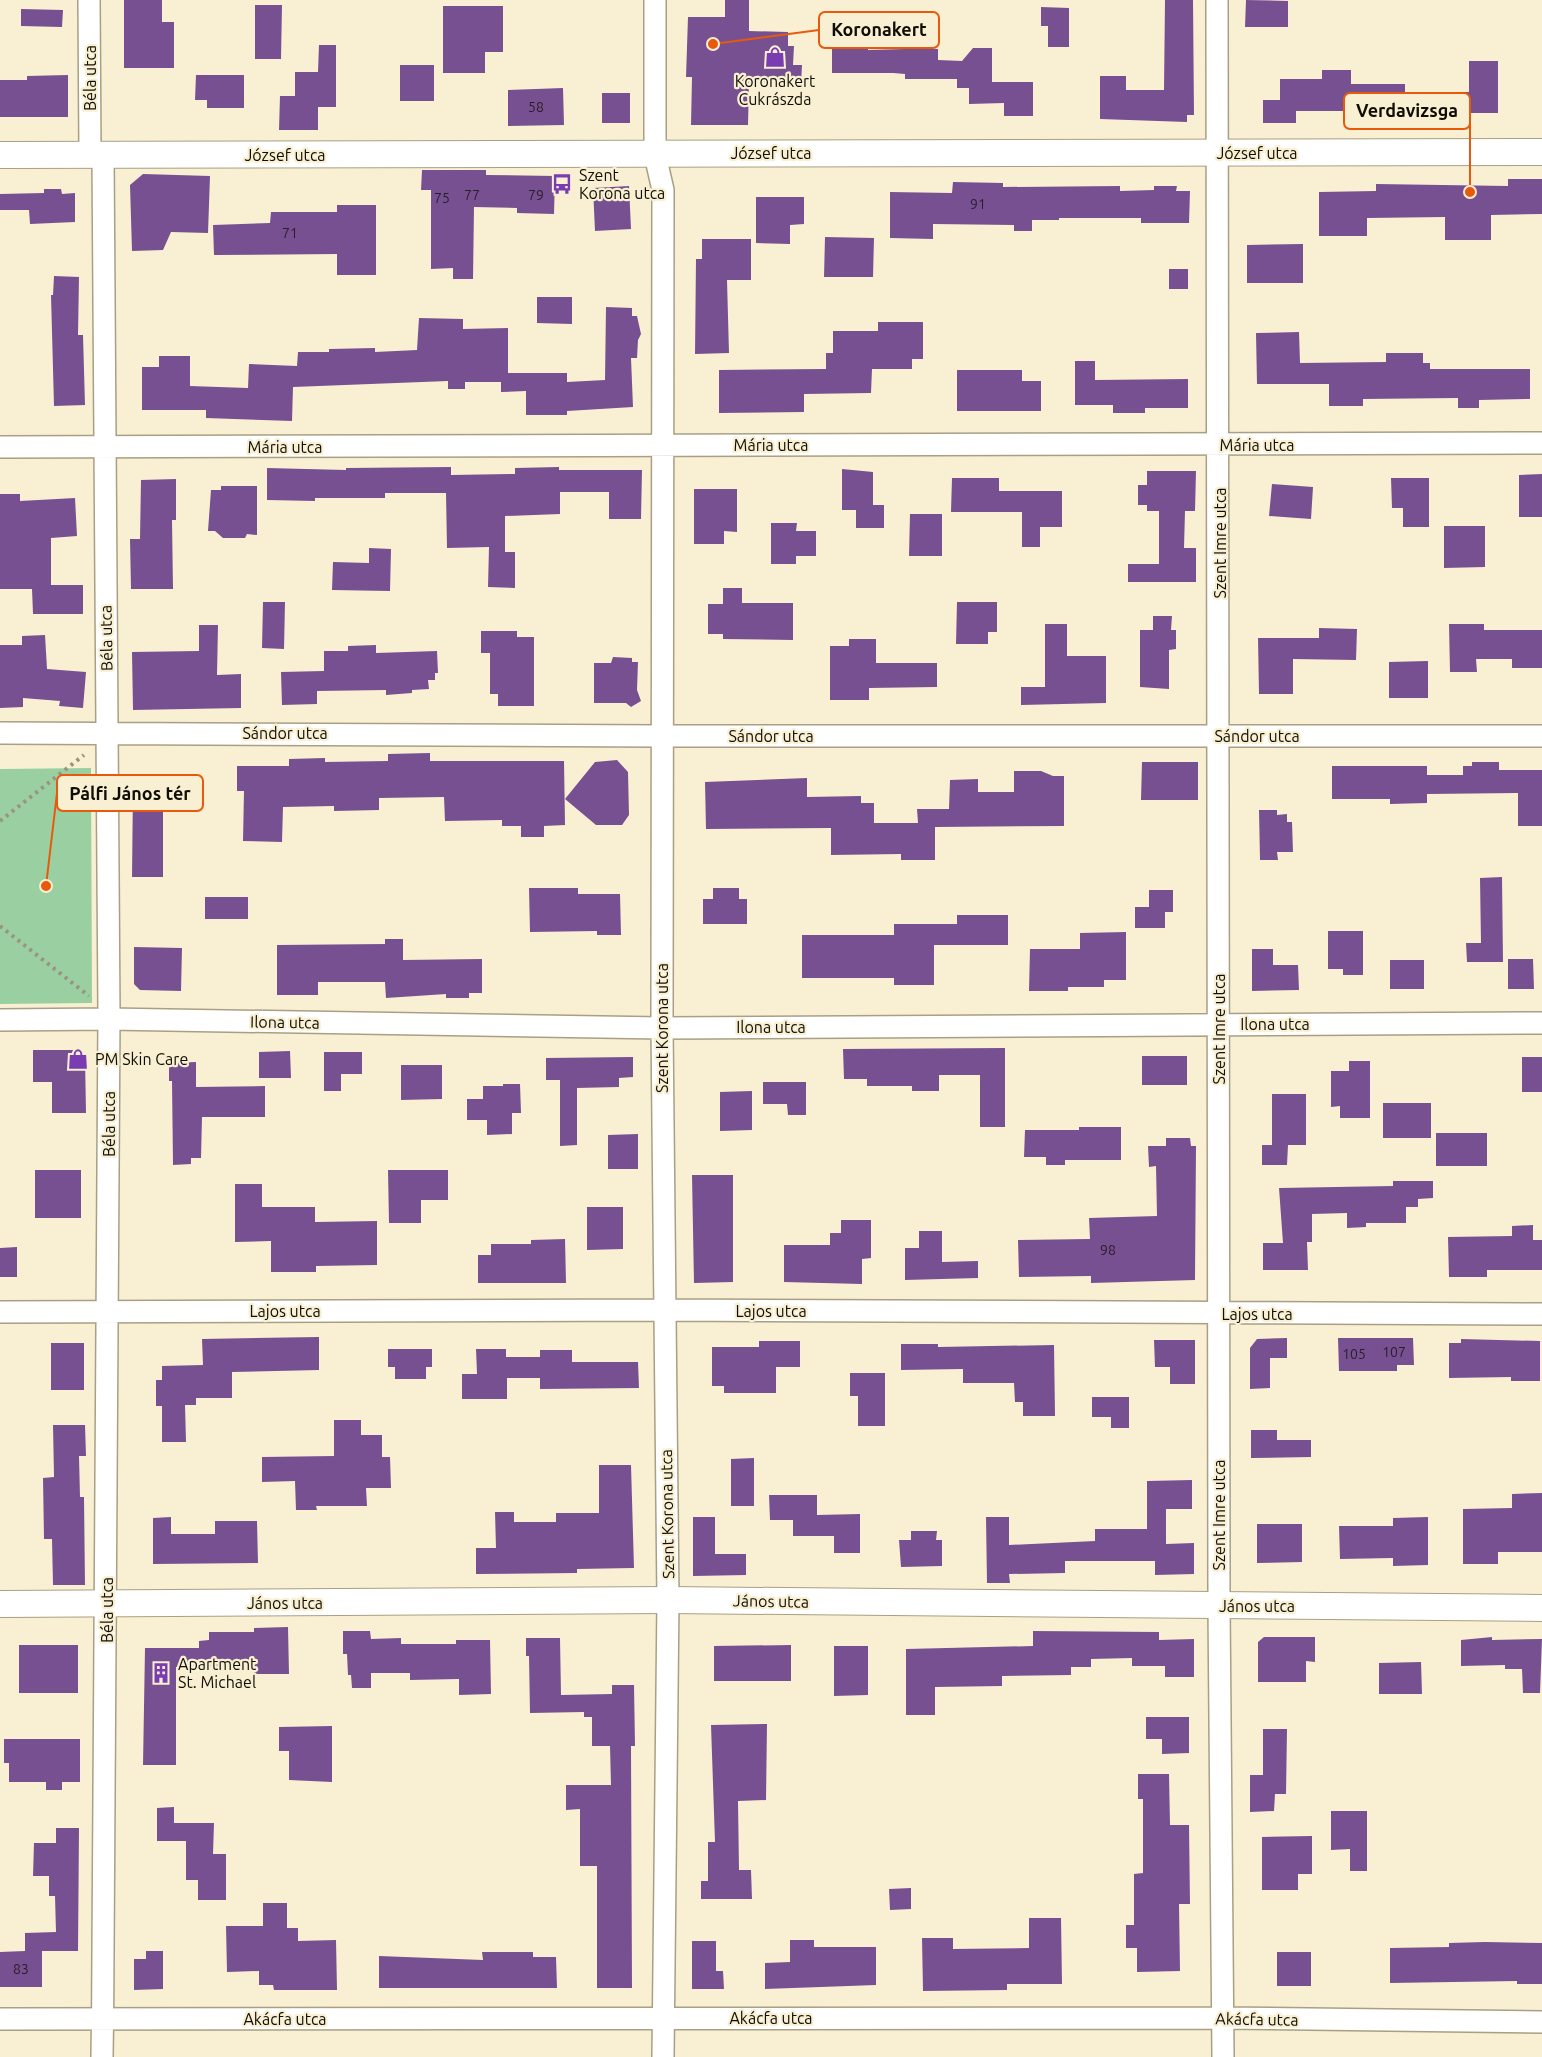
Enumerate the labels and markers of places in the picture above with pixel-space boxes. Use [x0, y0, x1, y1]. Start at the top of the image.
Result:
callout: Koronakert [819, 12, 939, 48]
shop icon: Koronakert Cukrászda [763, 45, 787, 69]
place label: Koronakert Cukrászda [735, 72, 816, 108]
callout: Verdavizsga [1344, 93, 1470, 129]
place label: Szent Korona utca [579, 166, 665, 202]
bus stop icon: Szent Korona utca [550, 172, 574, 196]
callout: Pálfi János tér [57, 775, 203, 811]
shop icon: PM Skin Care [66, 1047, 90, 1071]
place label: PM Skin Care [95, 1050, 188, 1068]
place label: Apartment St. Michael [178, 1655, 257, 1691]
building icon: Apartment St. Michael [149, 1661, 173, 1685]

